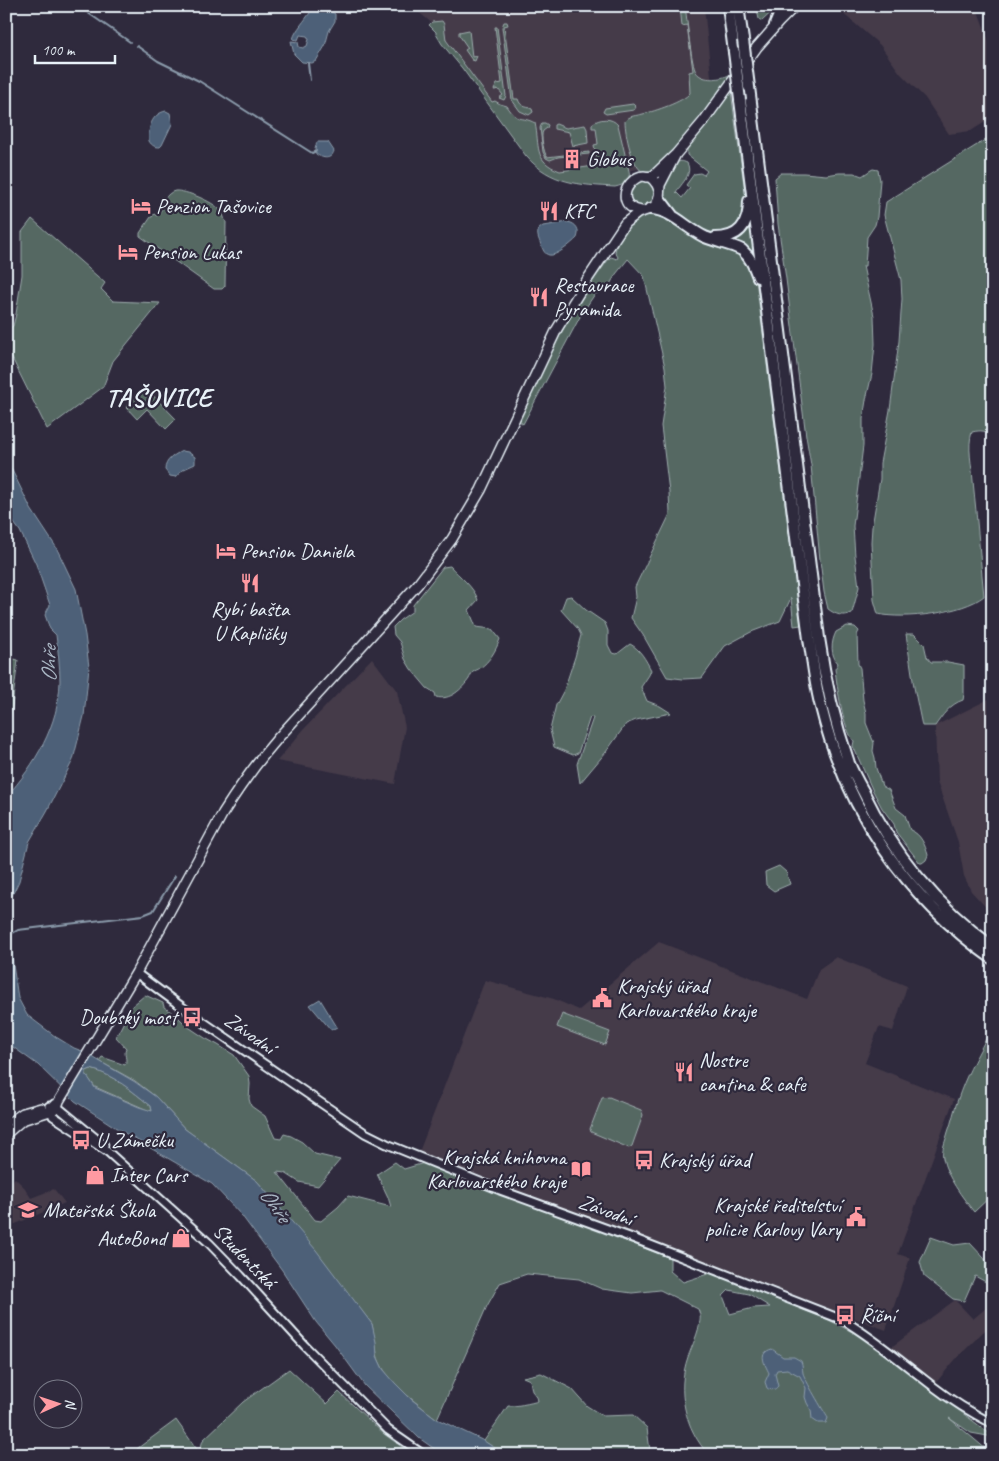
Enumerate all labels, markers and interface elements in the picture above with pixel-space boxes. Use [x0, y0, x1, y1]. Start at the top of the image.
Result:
scale bar [35, 32, 115, 64]
text: 100 m [42, 41, 76, 60]
place label: Globus [587, 146, 634, 172]
building icon: Globus [561, 148, 583, 170]
place label: Penzion Tašovice [156, 193, 272, 219]
hotel icon: Penzion Tašovice [130, 195, 152, 217]
place label: KFC [564, 198, 597, 224]
restaurant icon: KFC [538, 200, 560, 222]
place label: Pension Lukas [143, 239, 243, 265]
hotel icon: Pension Lukas [117, 241, 139, 263]
place label: Restaurace Pyramida [554, 272, 634, 322]
restaurant icon: Restaurace Pyramida [528, 286, 550, 308]
district label: TAŠOVICE [106, 381, 216, 414]
place label: Pension Daniela [241, 538, 356, 564]
hotel icon: Pension Daniela [215, 540, 237, 562]
restaurant icon: Rybí bašta U Kapličky [239, 572, 261, 594]
place label: Rybí bašta U Kapličky [211, 596, 291, 646]
water label: Ohře [35, 642, 63, 682]
place label: Krajský úřad Karlovarského kraje [617, 973, 757, 1023]
public building icon: Krajský úřad Karlovarského kraje [591, 987, 613, 1009]
place label: Doubský most [80, 1004, 180, 1030]
bus stop icon: Doubský most [181, 1006, 203, 1028]
street label: Závodní [220, 1006, 284, 1062]
place label: Nostre cantina & cafe [699, 1047, 807, 1097]
restaurant icon: Nostre cantina & cafe [673, 1061, 695, 1083]
place label: U Zámečku [96, 1127, 174, 1153]
bus stop icon: U Zámečku [70, 1129, 92, 1151]
place label: Krajská knihovna Karlovarského kraje [427, 1144, 568, 1194]
place label: Krajský úřad [659, 1147, 754, 1173]
bus stop icon: Krajský úřad [633, 1149, 655, 1171]
library icon: Krajská knihovna Karlovarského kraje [570, 1158, 592, 1180]
place label: Inter Cars [110, 1162, 189, 1188]
shop icon: Inter Cars [84, 1164, 106, 1186]
water label: Ohře [253, 1182, 299, 1231]
street label: Závodní [575, 1188, 641, 1233]
place label: Krajské ředitelství policie Karlovy Vary [705, 1192, 845, 1242]
place label: Mateřská Škola [43, 1197, 157, 1223]
school or university icon: Mateřská Škola [17, 1199, 39, 1221]
public building icon: Krajské ředitelství policie Karlovy Vary [845, 1206, 867, 1228]
street label: Studentská [208, 1218, 284, 1295]
place label: AutoBond [97, 1225, 169, 1251]
shop icon: AutoBond [170, 1227, 192, 1249]
place label: Říční [860, 1302, 899, 1328]
bus stop icon: Říční [834, 1304, 856, 1326]
north arrow [32, 1378, 82, 1428]
text: N [62, 1399, 79, 1410]

